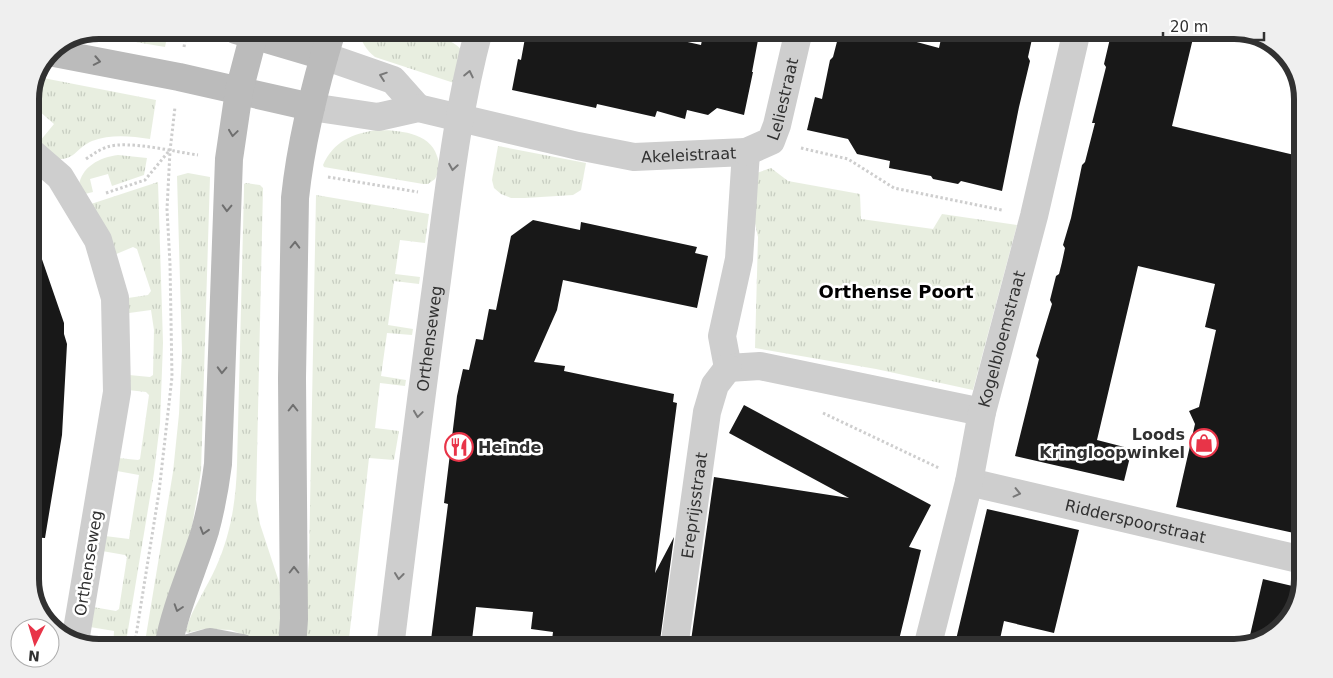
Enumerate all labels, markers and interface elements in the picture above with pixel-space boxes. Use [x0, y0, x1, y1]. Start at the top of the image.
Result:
scale bar [1163, 10, 1264, 42]
text: 20 m [1170, 18, 1208, 36]
one-way arrow [93, 56, 102, 66]
street label: Leliestraat [763, 56, 802, 143]
one-way arrow [464, 70, 474, 79]
one-way arrow [379, 72, 387, 82]
one-way arrow [228, 129, 239, 137]
street label: Akeleistraat [641, 143, 737, 167]
one-way arrow [448, 162, 458, 171]
one-way arrow [222, 204, 233, 212]
one-way arrow [290, 241, 300, 249]
street label: Kogelbloemstraat [975, 269, 1029, 410]
district label: Orthense Poort [818, 281, 974, 302]
street label: Orthenseweg [413, 284, 446, 393]
one-way arrow [217, 367, 227, 375]
one-way arrow [288, 403, 298, 411]
one-way arrow [414, 410, 424, 419]
place label: Loods Kringloopwinkel [1039, 425, 1185, 462]
shop icon: Loods Kringloopwinkel [1189, 428, 1219, 458]
restaurant icon: Heinde [444, 432, 474, 462]
place label: Heinde [478, 438, 542, 457]
street label: Ereprijsstraat [678, 451, 711, 560]
one-way arrow [1012, 487, 1021, 498]
street label: Ridderspoorstraat [1063, 496, 1208, 547]
street label: Orthenseweg [71, 509, 106, 617]
one-way arrow [200, 527, 210, 535]
one-way arrow [289, 566, 299, 574]
one-way arrow [394, 572, 405, 580]
one-way arrow [174, 603, 184, 611]
north arrow [10, 618, 60, 668]
text: N [27, 647, 40, 664]

